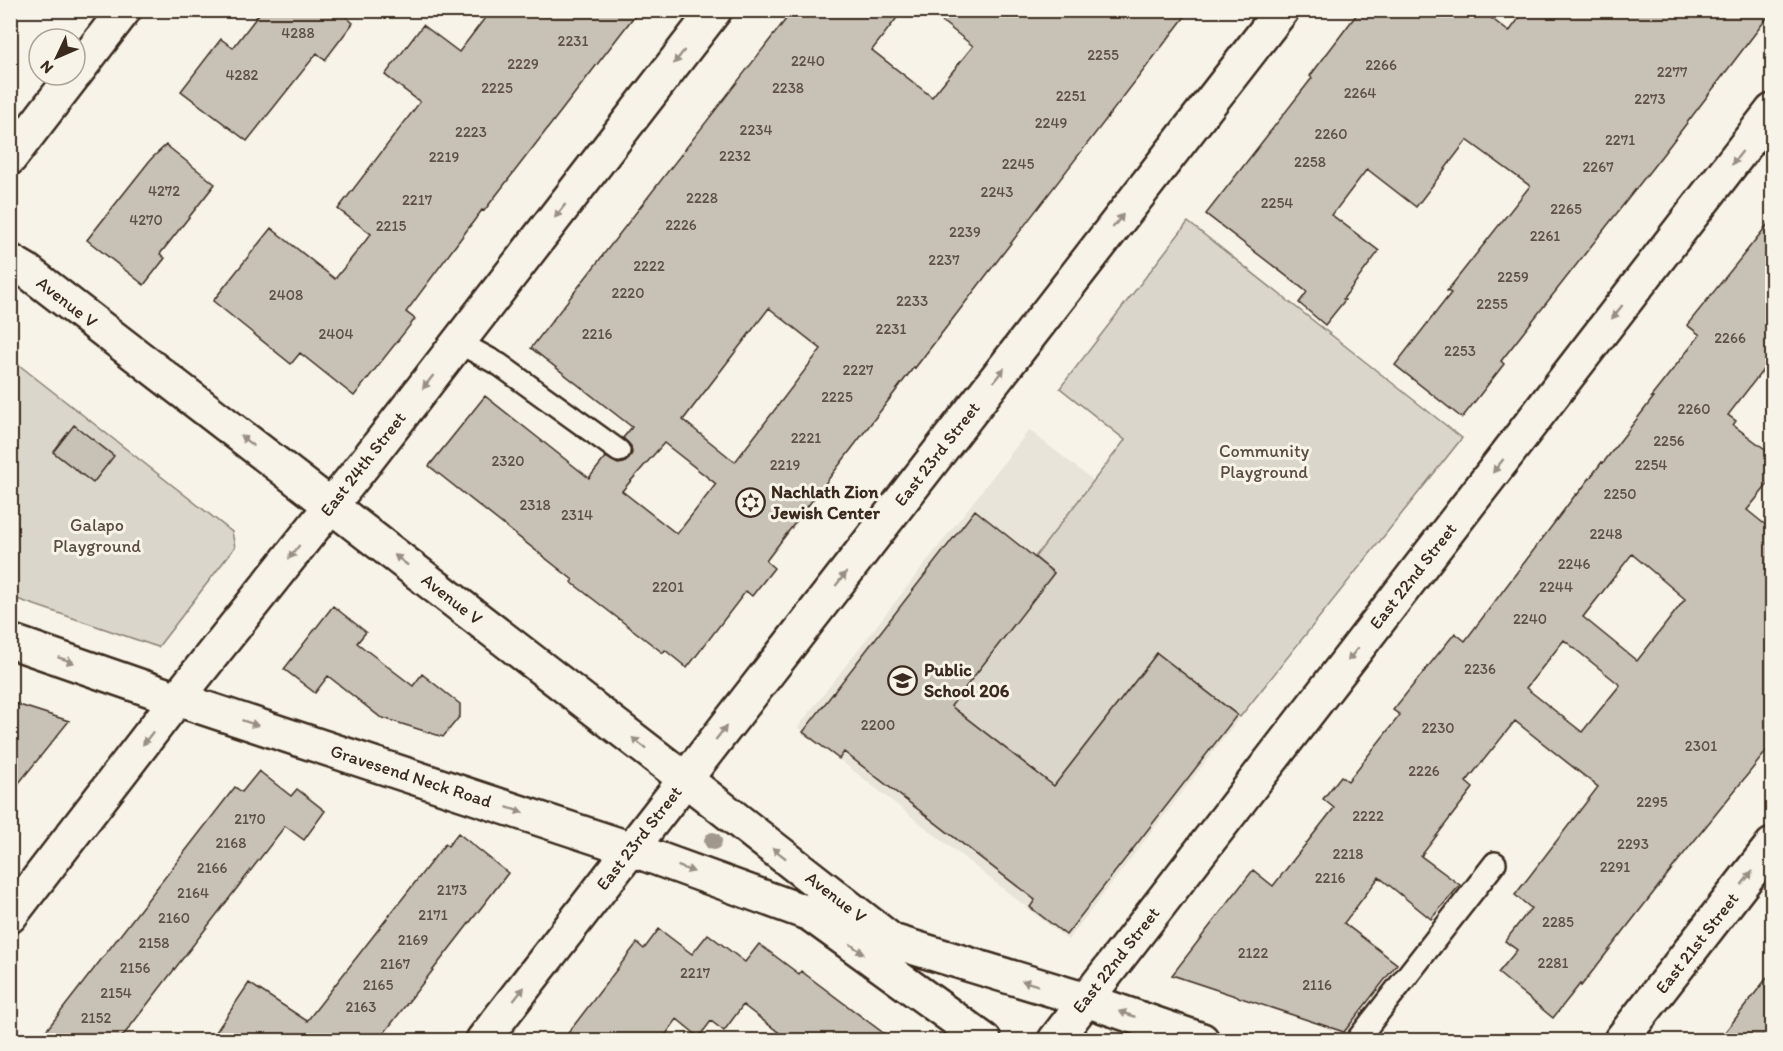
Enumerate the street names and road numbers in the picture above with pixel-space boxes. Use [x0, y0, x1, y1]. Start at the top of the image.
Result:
street label: Avenue V [32, 271, 102, 333]
street label: East 23rd Street [889, 397, 985, 511]
street label: East 24th Street [315, 407, 411, 521]
street label: East 22nd Street [1365, 518, 1462, 634]
street label: Avenue V [417, 568, 487, 630]
street label: Gravesend Neck Road [328, 740, 495, 813]
street label: East 23rd Street [591, 781, 687, 895]
street label: Avenue V [801, 866, 871, 928]
street label: East 21st Street [1651, 888, 1744, 998]
street label: East 22nd Street [1068, 902, 1165, 1018]

